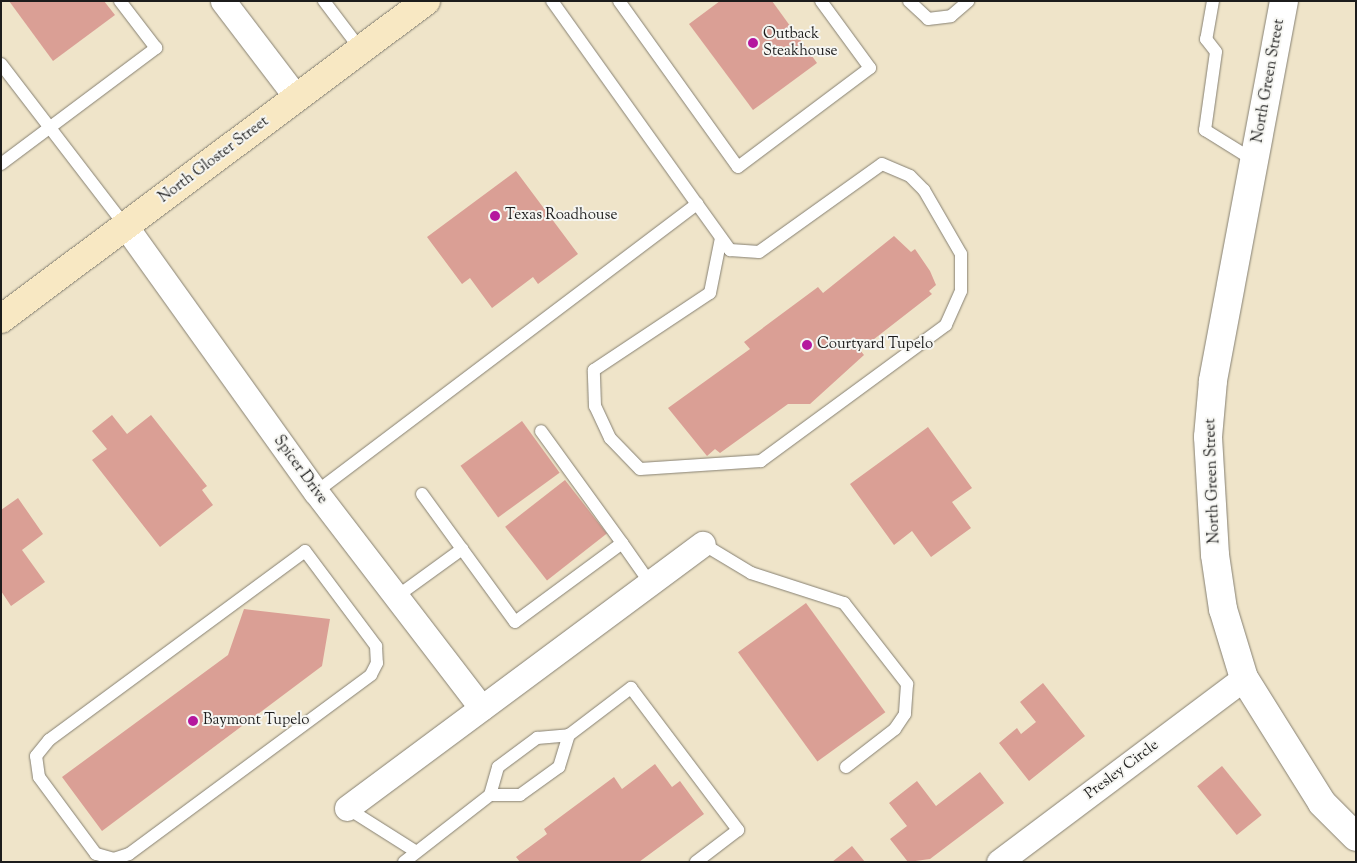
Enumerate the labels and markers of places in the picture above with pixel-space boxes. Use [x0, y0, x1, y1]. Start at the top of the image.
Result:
place label: Outback Steakhouse [763, 25, 838, 60]
marker: Outback Steakhouse [747, 37, 759, 49]
place label: Texas Roadhouse [505, 207, 617, 225]
marker: Texas Roadhouse [489, 210, 501, 222]
place label: Courtyard Tupelo [817, 336, 933, 354]
marker: Courtyard Tupelo [801, 339, 813, 351]
place label: Baymont Tupelo [203, 712, 309, 730]
marker: Baymont Tupelo [187, 715, 199, 727]

